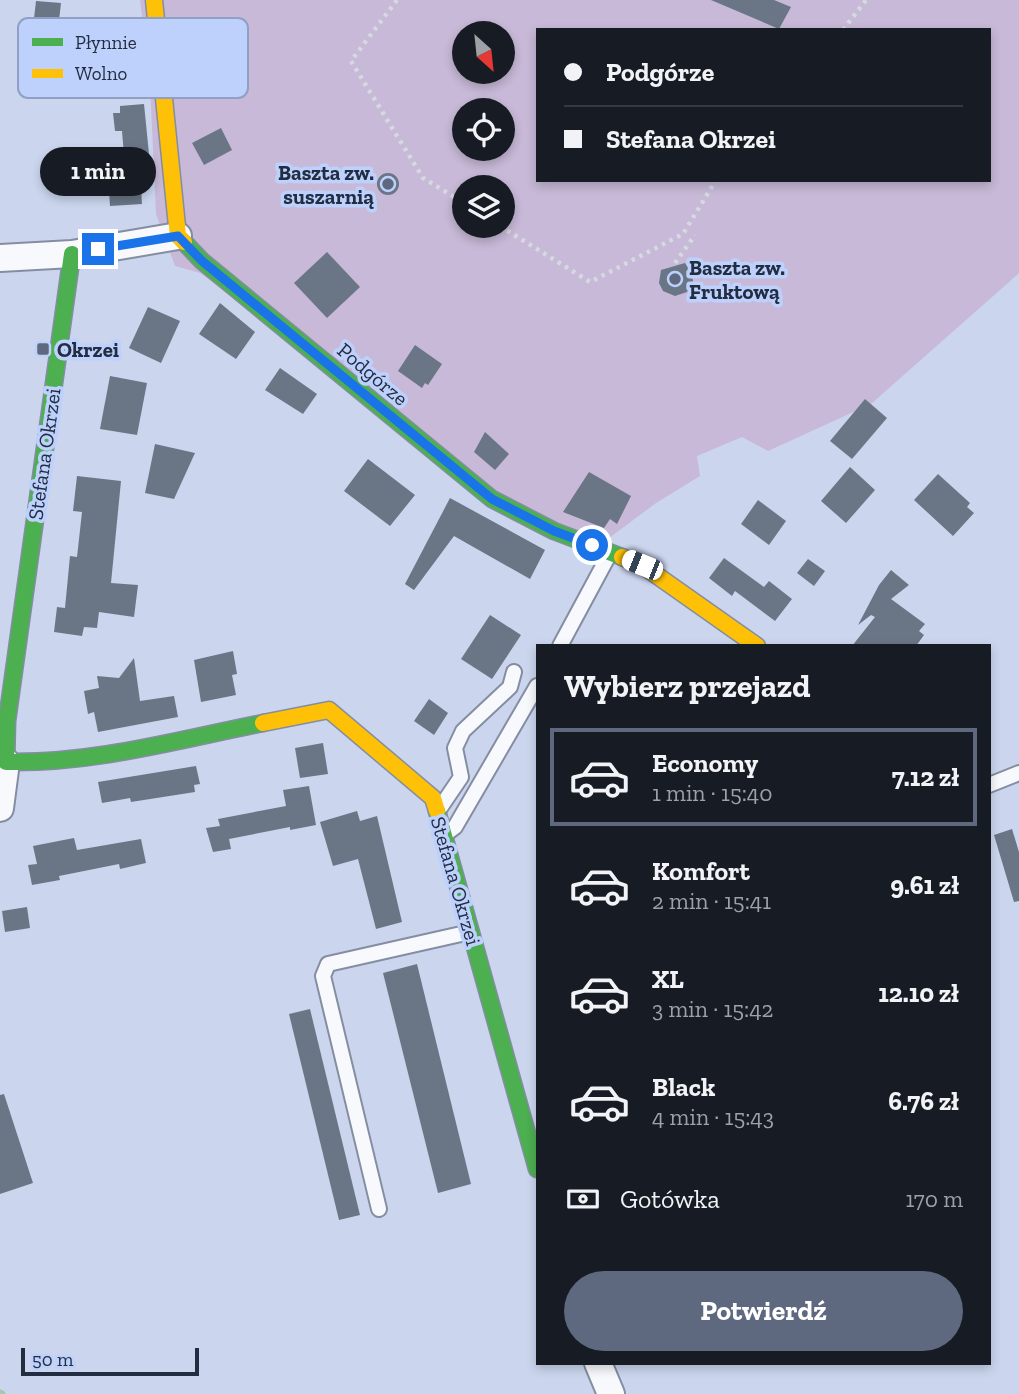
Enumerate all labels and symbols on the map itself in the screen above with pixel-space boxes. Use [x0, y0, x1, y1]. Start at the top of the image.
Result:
legend [18, 18, 248, 98]
north arrow [452, 21, 514, 84]
text: Płynnie [75, 31, 137, 54]
text: Wolno [75, 62, 128, 85]
callout: 1 min [40, 148, 156, 196]
place label: Baszta zw. suszarnią [278, 160, 374, 209]
marker: Baszta zw. suszarnią [380, 176, 396, 192]
route end [82, 233, 114, 265]
place label: Baszta zw. Fruktową [689, 255, 785, 304]
marker: Baszta zw. Fruktową [667, 271, 683, 287]
place label: Okrzei [57, 337, 119, 362]
street label: Podgórze [333, 337, 414, 411]
marker: Okrzei [35, 341, 51, 357]
street label: Stefana Okrzei [22, 386, 66, 522]
route start [576, 529, 608, 561]
car [619, 547, 666, 583]
street label: Stefana Okrzei [426, 814, 486, 948]
scale bar [21, 1345, 200, 1377]

